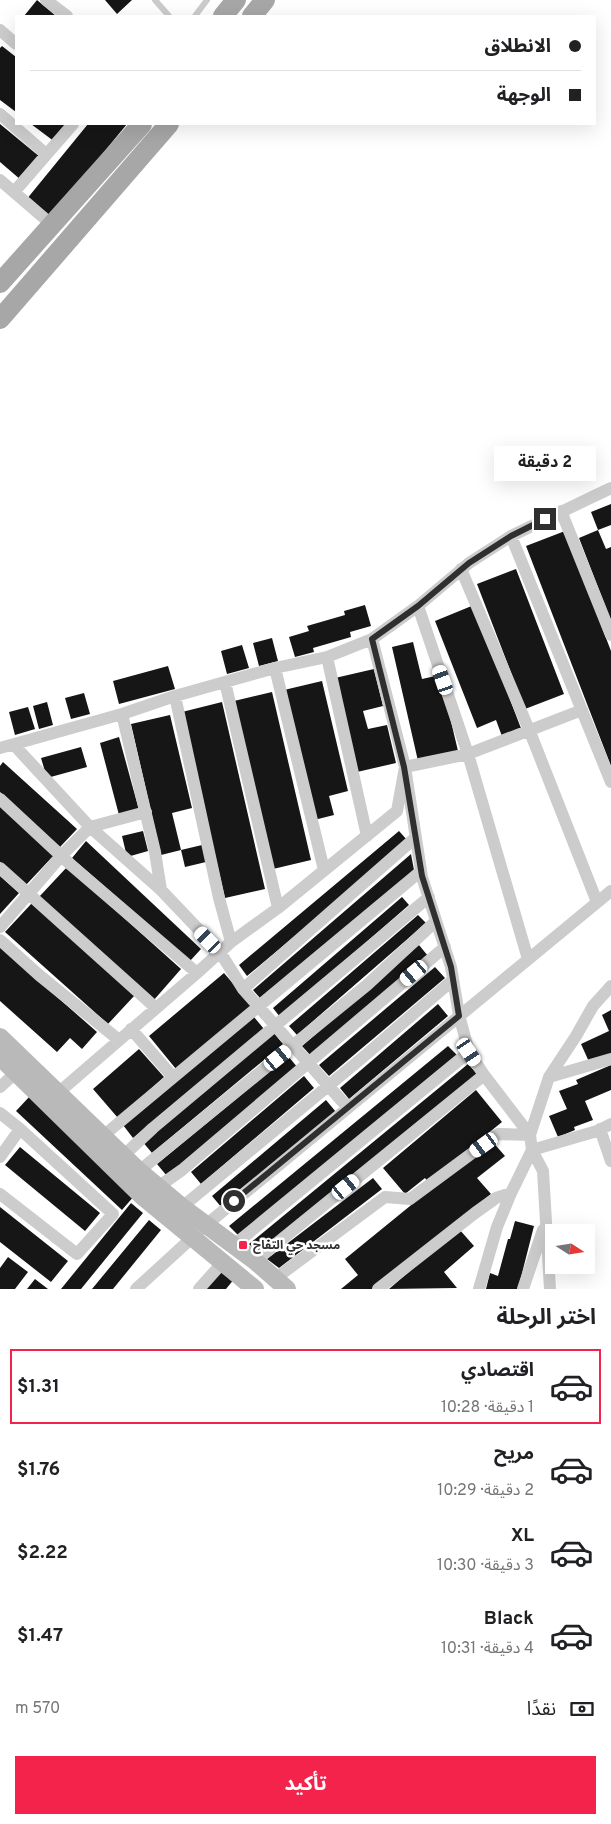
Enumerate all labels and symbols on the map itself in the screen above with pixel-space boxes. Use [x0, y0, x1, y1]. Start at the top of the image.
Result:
callout: 2 دقيقة [494, 446, 596, 482]
route end [534, 508, 556, 530]
car [431, 663, 454, 697]
car [192, 924, 223, 956]
car [397, 958, 430, 988]
car [454, 1035, 483, 1069]
car [261, 1043, 294, 1073]
car [467, 1130, 500, 1160]
car [329, 1172, 362, 1202]
route start [223, 1190, 245, 1212]
north arrow [545, 1224, 595, 1274]
place label: مسجد حي التفاح [253, 1238, 340, 1255]
marker: مسجد حي التفاح [237, 1239, 249, 1251]

